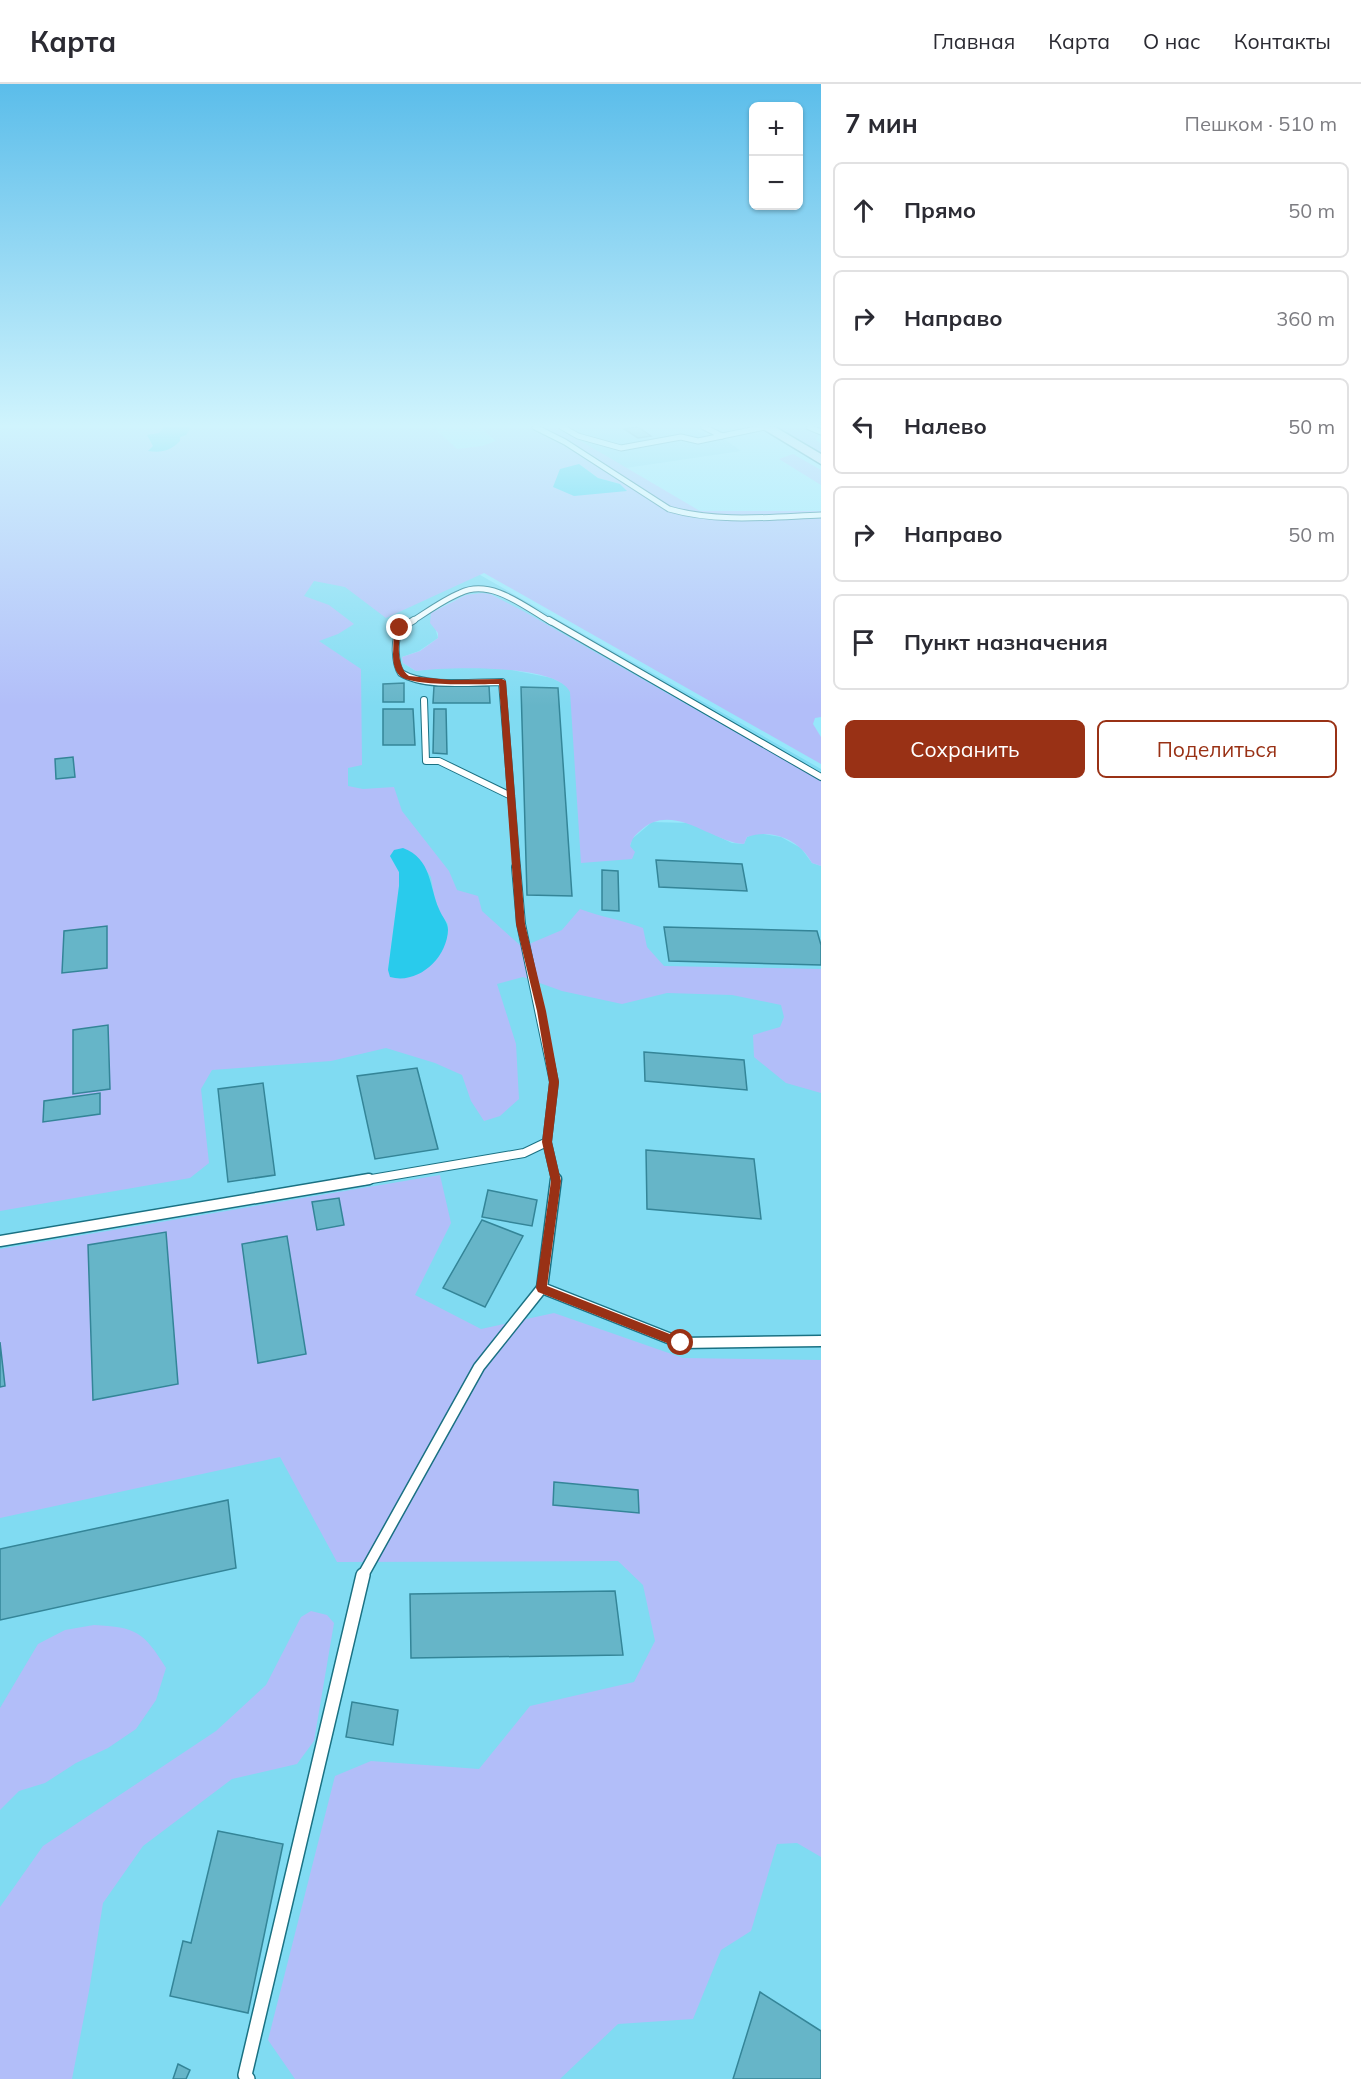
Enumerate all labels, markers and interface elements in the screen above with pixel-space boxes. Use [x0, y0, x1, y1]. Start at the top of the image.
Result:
text: Карта [30, 24, 116, 59]
text: Главная [933, 28, 1015, 54]
text: Карта [1048, 28, 1110, 54]
text: О нас [1143, 28, 1201, 54]
text: Контакты [1234, 28, 1331, 54]
map controls [749, 102, 803, 210]
button: + [749, 102, 803, 156]
text: 7 мин [845, 107, 918, 140]
text: Пешком · 510 m [1185, 111, 1337, 136]
button: − [749, 156, 803, 210]
icon: ahead [847, 194, 880, 227]
text: Прямо [904, 196, 976, 224]
text: 50 m [1288, 198, 1335, 223]
icon: right [847, 302, 880, 335]
text: Направо [904, 304, 1002, 332]
text: 360 m [1276, 306, 1335, 331]
icon: left [847, 410, 880, 443]
text: Налево [904, 412, 987, 440]
text: 50 m [1288, 414, 1335, 439]
icon: right [847, 518, 880, 551]
text: Направо [904, 520, 1002, 548]
text: 50 m [1288, 522, 1335, 547]
route end [386, 614, 412, 640]
icon: arrive [847, 626, 880, 659]
text: Пункт назначения [904, 628, 1108, 656]
button: Сохранить [845, 720, 1085, 778]
button: Поделиться [1097, 720, 1337, 778]
route start [667, 1329, 693, 1355]

